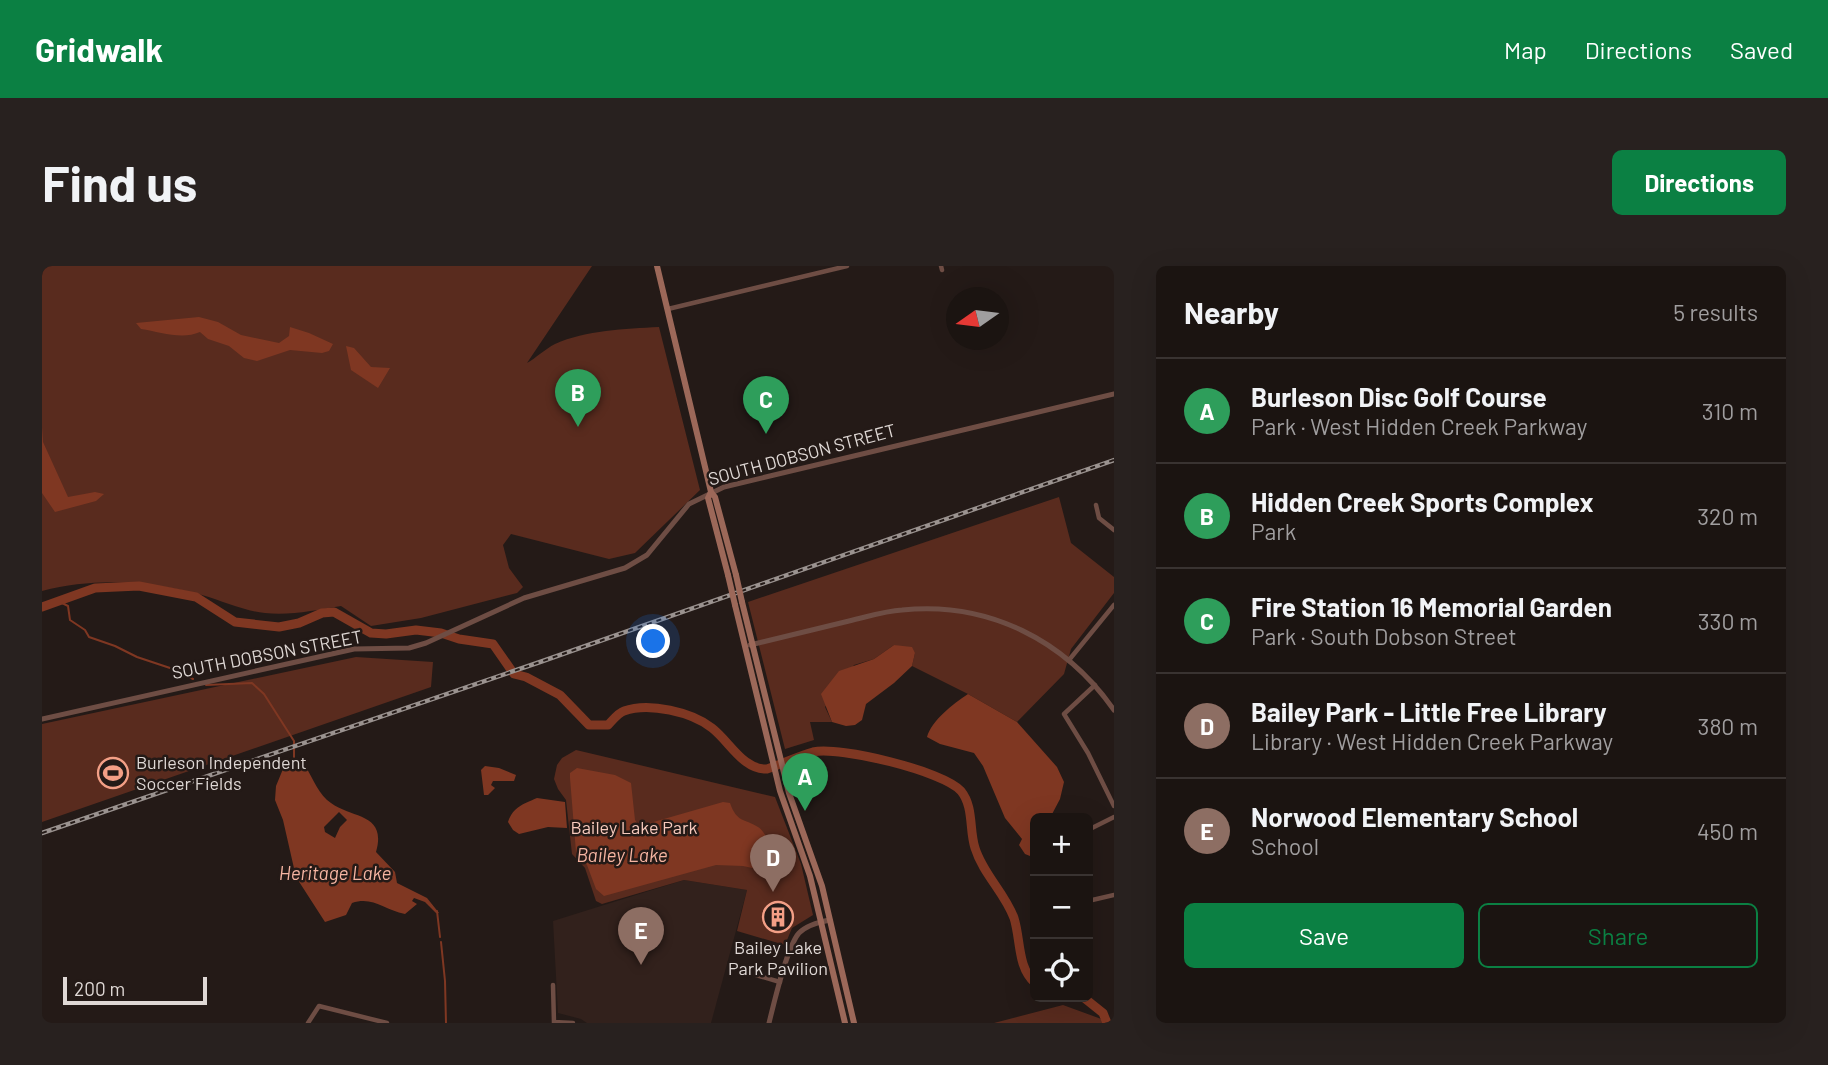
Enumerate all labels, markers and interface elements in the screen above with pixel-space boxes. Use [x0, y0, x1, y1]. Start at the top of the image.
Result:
text: Gridwalk [35, 29, 163, 69]
text: Map [1504, 35, 1547, 64]
text: Directions [1585, 35, 1692, 64]
text: Saved [1730, 35, 1793, 64]
button: Directions [1612, 150, 1786, 215]
text: Find us [42, 153, 197, 212]
north arrow [946, 287, 1009, 350]
text: Nearby [1184, 294, 1279, 330]
text: 5 results [1673, 298, 1758, 326]
pin: B [555, 369, 601, 427]
pin: C [743, 376, 789, 434]
text: Burleson Disc Golf Course [1251, 381, 1547, 412]
text: A [1199, 397, 1215, 425]
text: 310 m [1702, 397, 1758, 425]
text: Park · West Hidden Creek Parkway [1251, 412, 1587, 440]
street label: SOUTH DOBSON STREET [705, 418, 898, 490]
text: Hidden Creek Sports Complex [1251, 486, 1593, 517]
text: B [1200, 502, 1214, 530]
text: 320 m [1697, 502, 1758, 530]
text: Park [1251, 517, 1296, 545]
text: Fire Station 16 Memorial Garden [1251, 591, 1612, 622]
text: C [1200, 607, 1214, 635]
text: 330 m [1698, 607, 1758, 635]
text: Park · South Dobson Street [1251, 622, 1517, 650]
your location [636, 624, 670, 658]
street label: SOUTH DOBSON STREET [170, 625, 364, 683]
text: Bailey Park - Little Free Library [1251, 696, 1607, 727]
text: D [1200, 712, 1214, 740]
text: 380 m [1698, 712, 1758, 740]
text: Library · West Hidden Creek Parkway [1251, 727, 1613, 755]
place label: Burleson Independent Soccer Fields [136, 751, 307, 794]
pin: A [782, 753, 828, 811]
sports icon: Burleson Independent Soccer Fields [96, 756, 130, 790]
text: Norwood Elementary School [1251, 801, 1578, 832]
map controls [1030, 813, 1093, 1002]
button: + [1030, 813, 1093, 876]
park label: Bailey Lake Park [570, 816, 698, 838]
text: E [1200, 817, 1214, 845]
text: 450 m [1697, 817, 1758, 845]
text: School [1251, 832, 1319, 860]
pin: D [750, 834, 796, 892]
water label: Bailey Lake [576, 843, 668, 866]
water label: Heritage Lake [279, 861, 391, 884]
button: − [1030, 876, 1093, 939]
building icon: Bailey Lake Park Pavilion [761, 900, 795, 934]
button: Save [1184, 903, 1464, 968]
button: Share [1478, 903, 1758, 968]
pin: E [618, 907, 664, 965]
place label: Bailey Lake Park Pavilion [728, 936, 828, 979]
button: locate [1030, 939, 1093, 1002]
scale bar [63, 974, 206, 1006]
text: 200 m [74, 977, 125, 1000]

